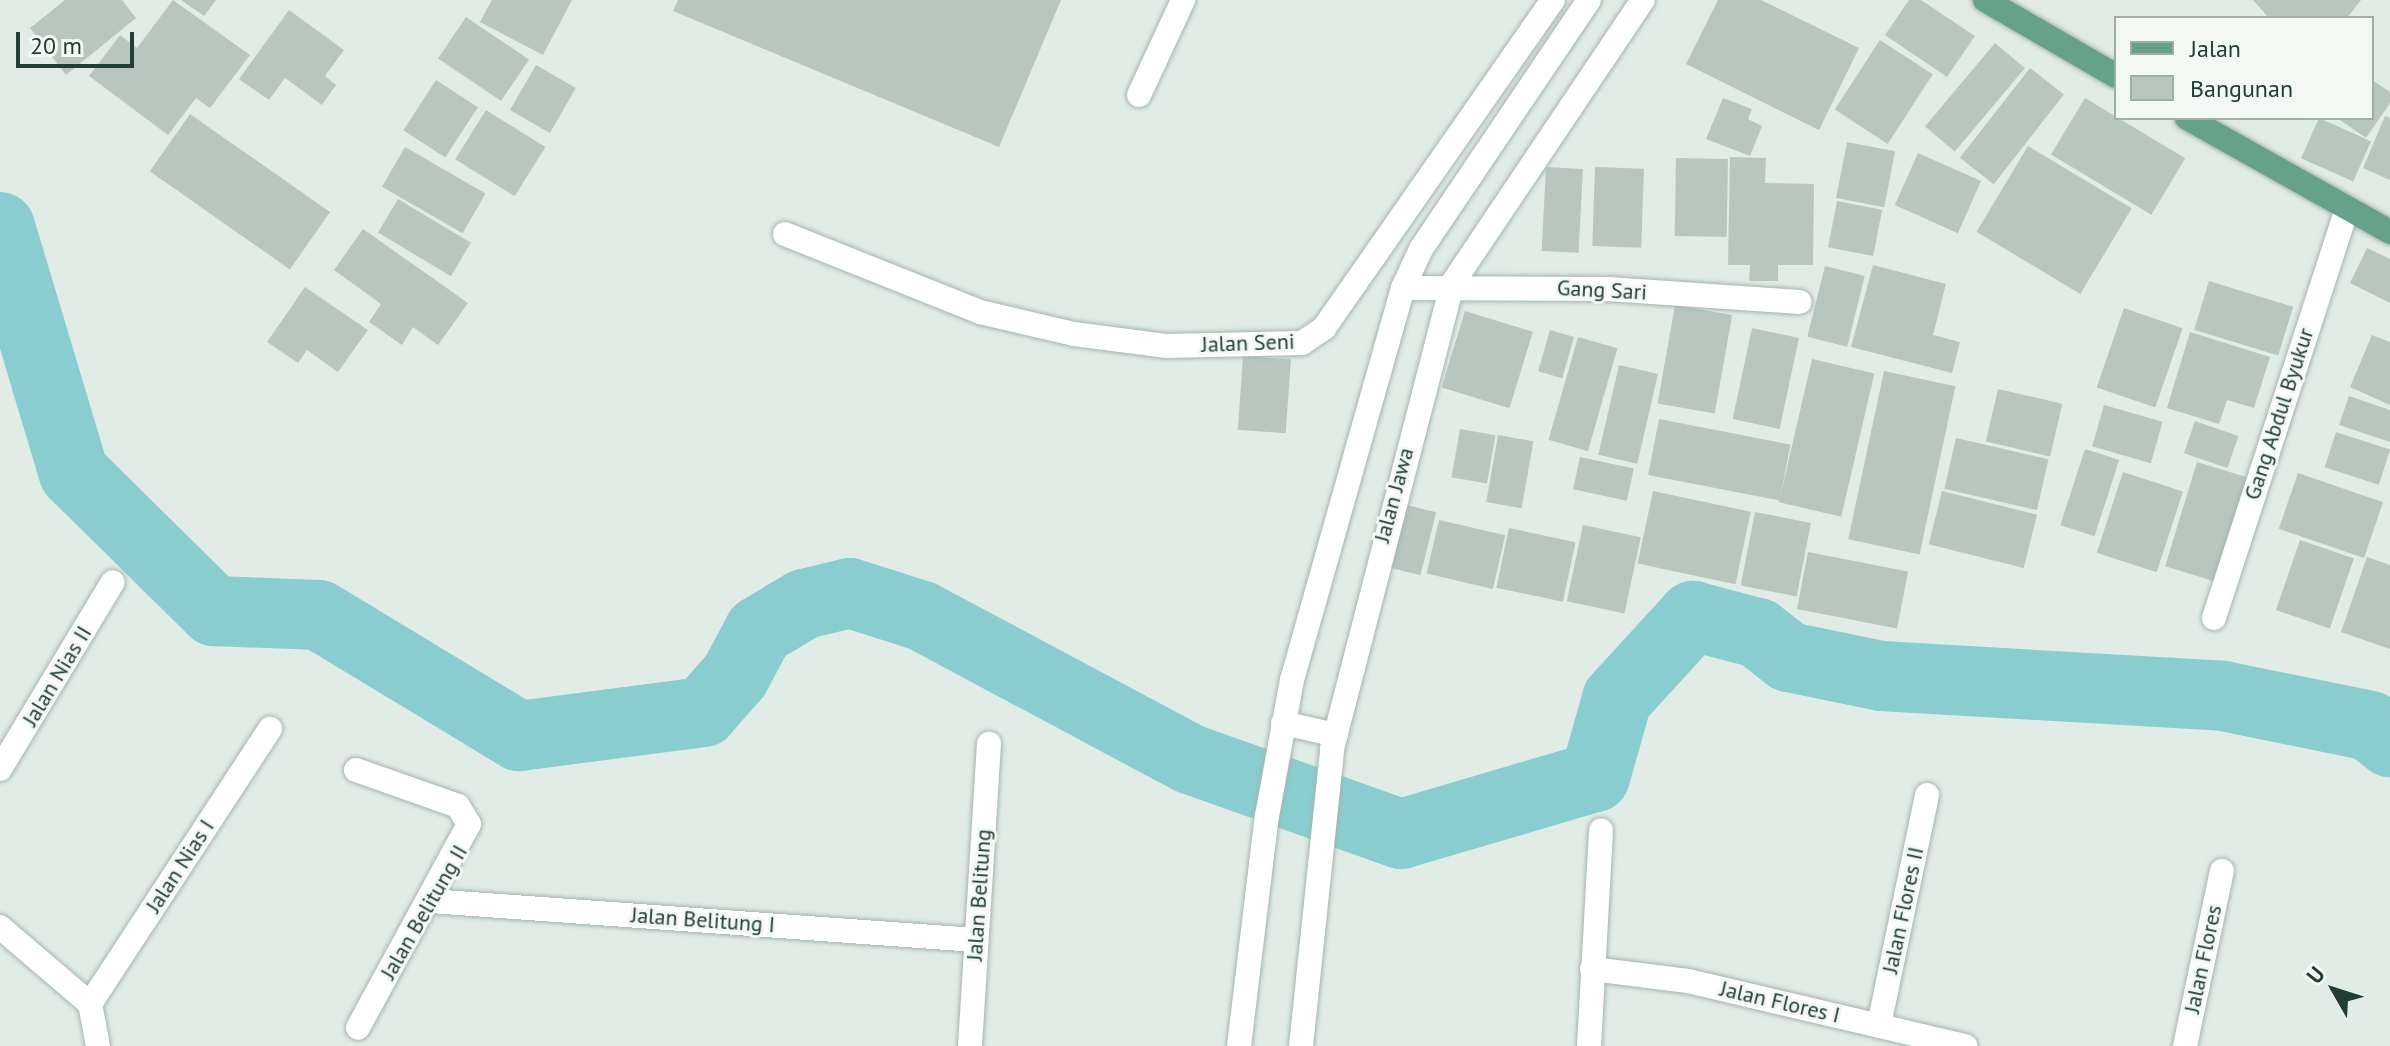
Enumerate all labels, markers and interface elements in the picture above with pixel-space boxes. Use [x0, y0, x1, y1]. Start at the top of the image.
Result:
scale bar [20, 16, 138, 66]
legend [2114, 16, 2374, 120]
text: 20 m [30, 30, 82, 61]
text: Jalan [2190, 33, 2241, 64]
text: Bangunan [2190, 73, 2293, 104]
street label: Gang Sari [1556, 274, 1648, 306]
street label: Gang Abdul Byukur [2239, 324, 2319, 504]
street label: Jalan Seni [1201, 328, 1295, 358]
street label: Jalan Jawa [1369, 445, 1419, 545]
street label: Jalan Nias II [17, 621, 97, 731]
street label: Jalan Nias I [140, 814, 220, 918]
street label: Jalan Belitung [961, 828, 997, 962]
street label: Jalan Belitung II [375, 840, 473, 984]
street label: Jalan Flores II [1877, 844, 1929, 976]
street label: Jalan Belitung I [630, 902, 776, 938]
street label: Jalan Flores [2179, 902, 2227, 1016]
north arrow [2294, 950, 2374, 1030]
text: U [2300, 961, 2331, 989]
street label: Jalan Flores I [1717, 975, 1843, 1029]

